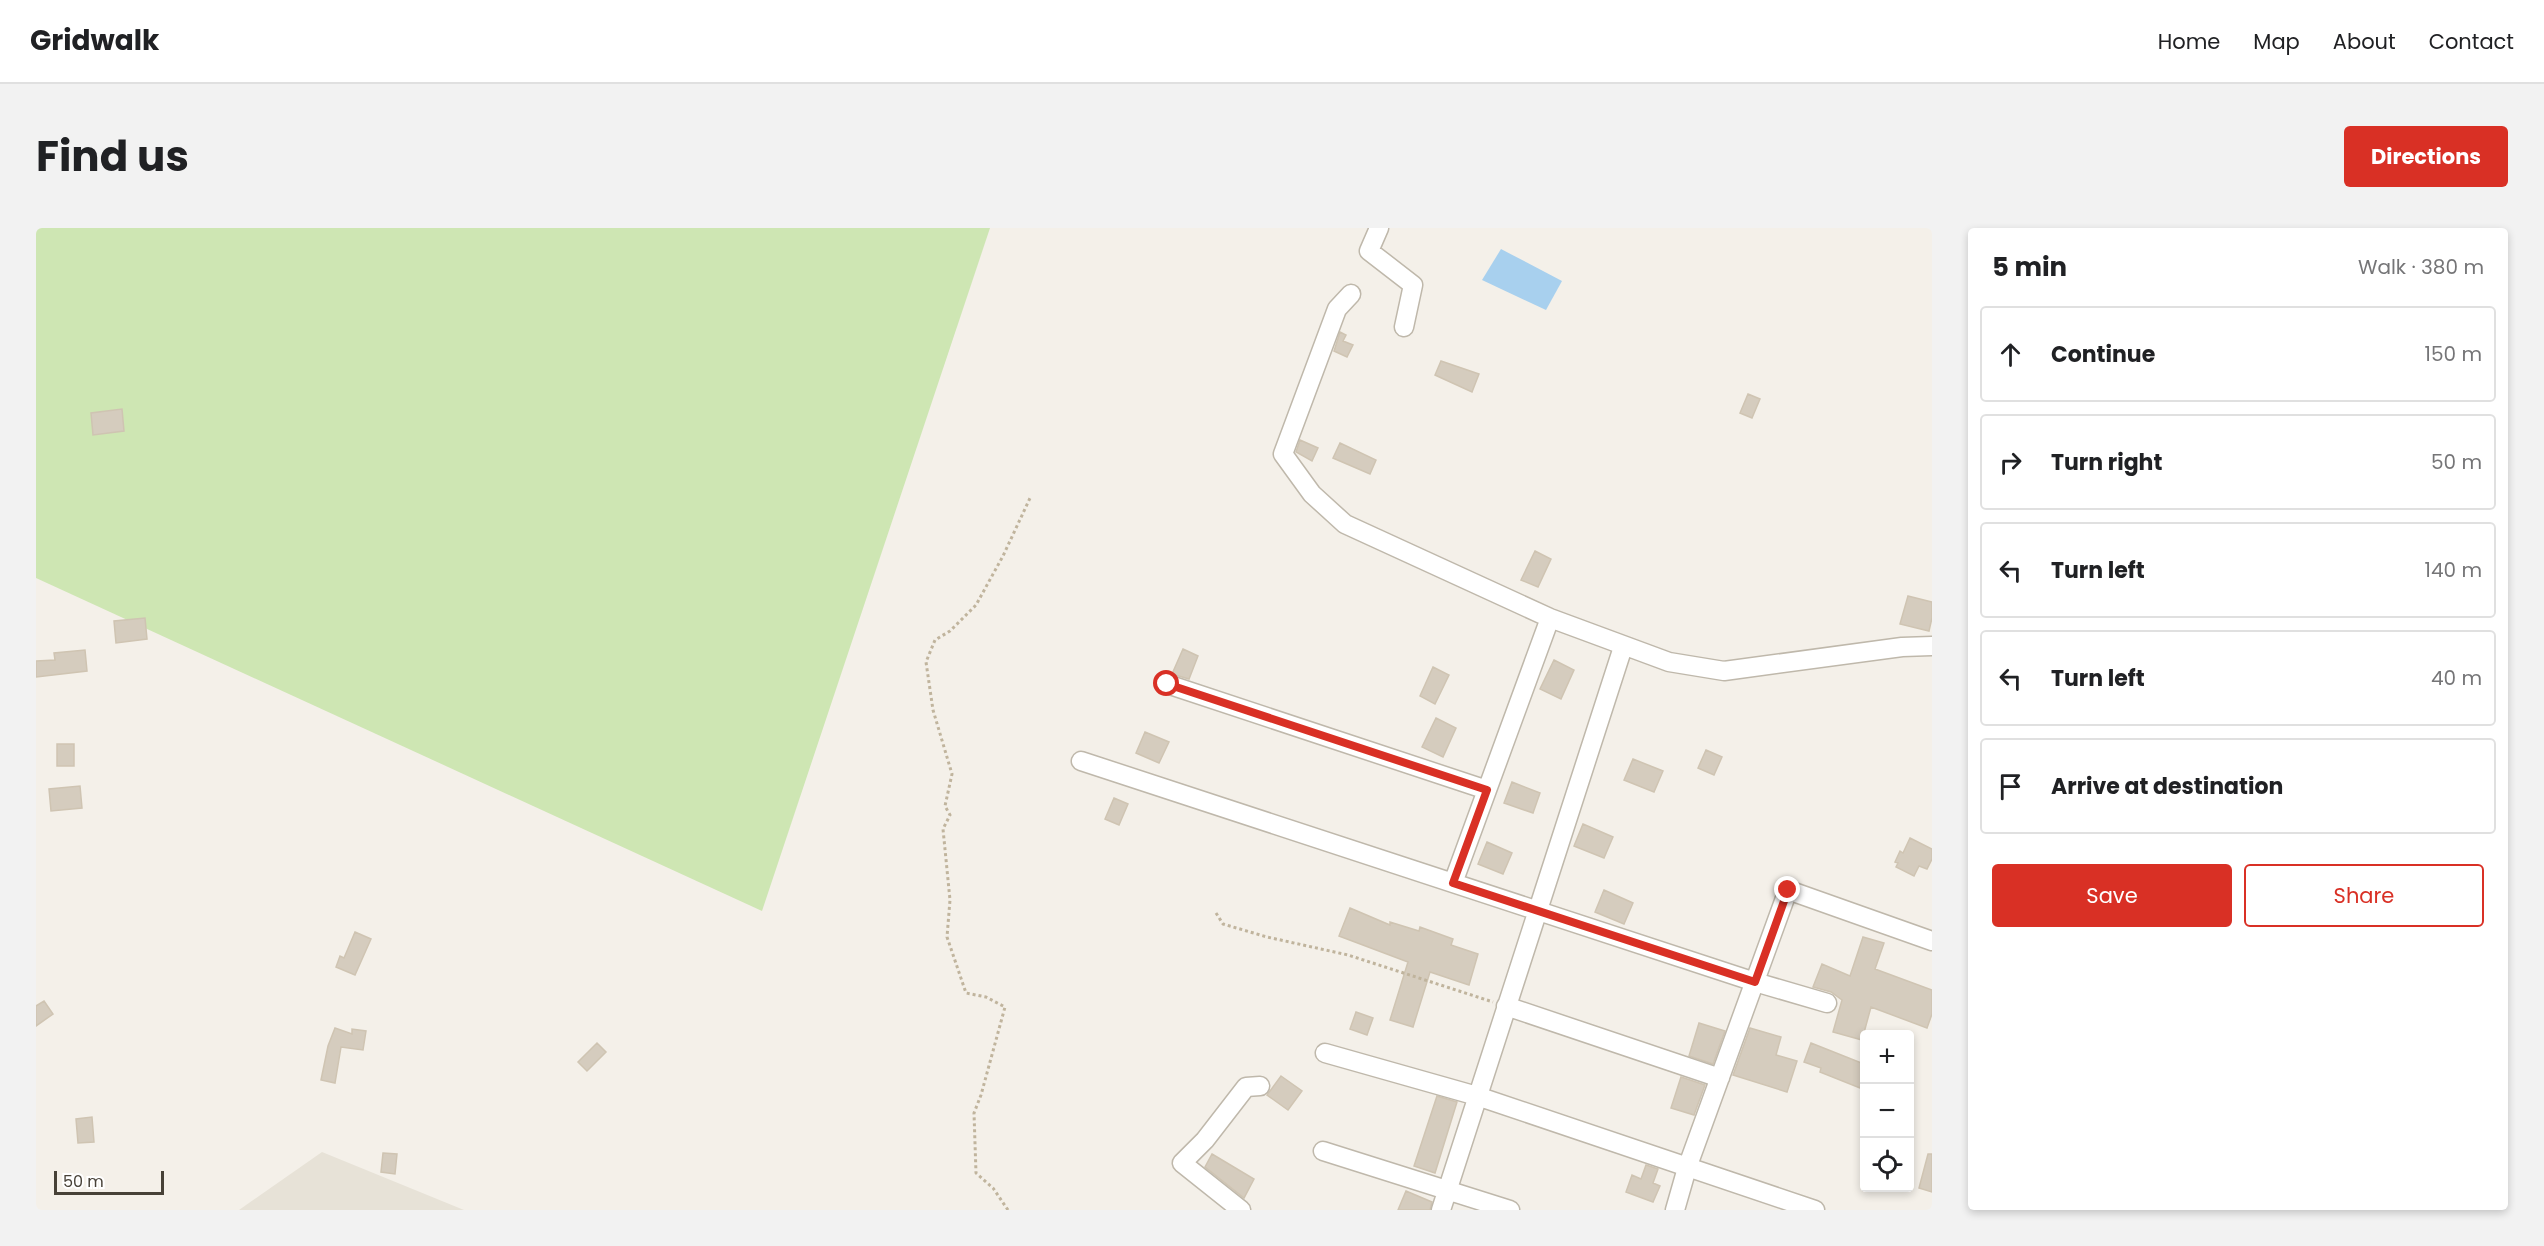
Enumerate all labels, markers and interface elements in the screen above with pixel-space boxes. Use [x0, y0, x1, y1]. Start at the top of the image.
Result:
text: Gridwalk [30, 21, 159, 60]
text: Home [2158, 27, 2220, 56]
text: Map [2253, 27, 2300, 56]
text: About [2333, 27, 2396, 56]
text: Contact [2429, 27, 2514, 56]
button: Directions [2344, 126, 2508, 187]
text: Find us [36, 127, 189, 186]
text: 5 min [1992, 249, 2067, 285]
text: Walk · 380 m [2358, 253, 2484, 281]
icon: ahead [1994, 338, 2027, 371]
text: Continue [2051, 339, 2155, 370]
text: 150 m [2425, 340, 2482, 368]
icon: right [1994, 446, 2027, 479]
text: Turn right [2051, 447, 2162, 478]
text: 50 m [2431, 448, 2482, 476]
icon: left [1994, 554, 2027, 587]
text: Turn left [2051, 555, 2145, 586]
text: 140 m [2425, 556, 2482, 584]
icon: left [1994, 662, 2027, 695]
text: Turn left [2051, 663, 2145, 694]
text: 40 m [2431, 664, 2482, 692]
route start [1153, 670, 1179, 696]
icon: arrive [1994, 770, 2027, 803]
text: Arrive at destination [2051, 771, 2283, 802]
button: Save [1992, 864, 2232, 927]
button: Share [2244, 864, 2484, 927]
route end [1774, 876, 1800, 902]
map controls [1860, 1030, 1914, 1192]
button: + [1860, 1030, 1914, 1084]
button: − [1860, 1084, 1914, 1138]
button: locate [1860, 1138, 1914, 1192]
scale bar [54, 1168, 164, 1196]
text: 50 m [63, 1170, 104, 1193]

